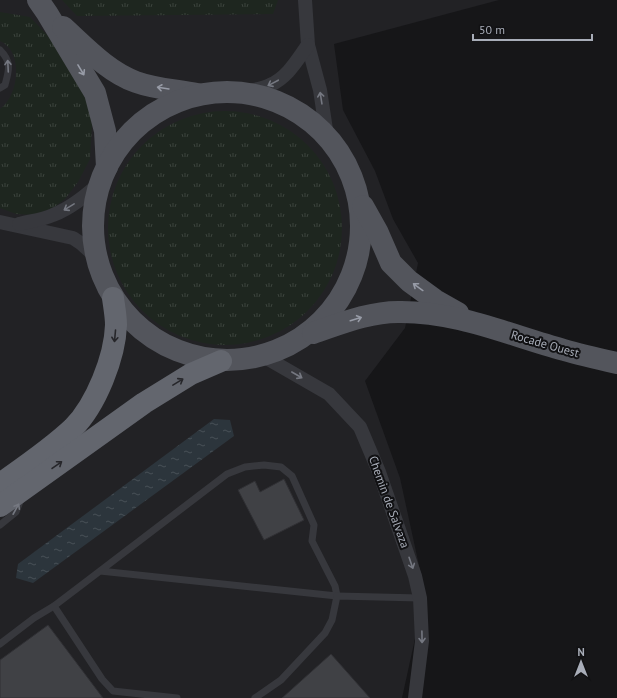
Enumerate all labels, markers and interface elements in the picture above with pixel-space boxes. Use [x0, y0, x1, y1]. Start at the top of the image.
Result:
scale bar [473, 16, 592, 42]
text: 50 m [479, 22, 505, 37]
one-way arrow [4, 60, 11, 73]
one-way arrow [78, 64, 86, 76]
one-way arrow [267, 80, 279, 87]
one-way arrow [157, 84, 170, 92]
one-way arrow [317, 92, 325, 105]
one-way arrow [63, 204, 75, 212]
one-way arrow [412, 283, 423, 292]
one-way arrow [349, 315, 362, 322]
street label: Rocade Ouest [509, 327, 581, 360]
one-way arrow [111, 329, 118, 342]
one-way arrow [291, 372, 303, 380]
one-way arrow [172, 378, 184, 386]
street label: Chemin de Salvaza [366, 454, 413, 550]
one-way arrow [51, 461, 62, 469]
one-way arrow [13, 503, 20, 515]
one-way arrow [408, 557, 415, 570]
one-way arrow [418, 630, 426, 643]
north arrow [561, 642, 601, 682]
text: N [577, 645, 585, 659]

